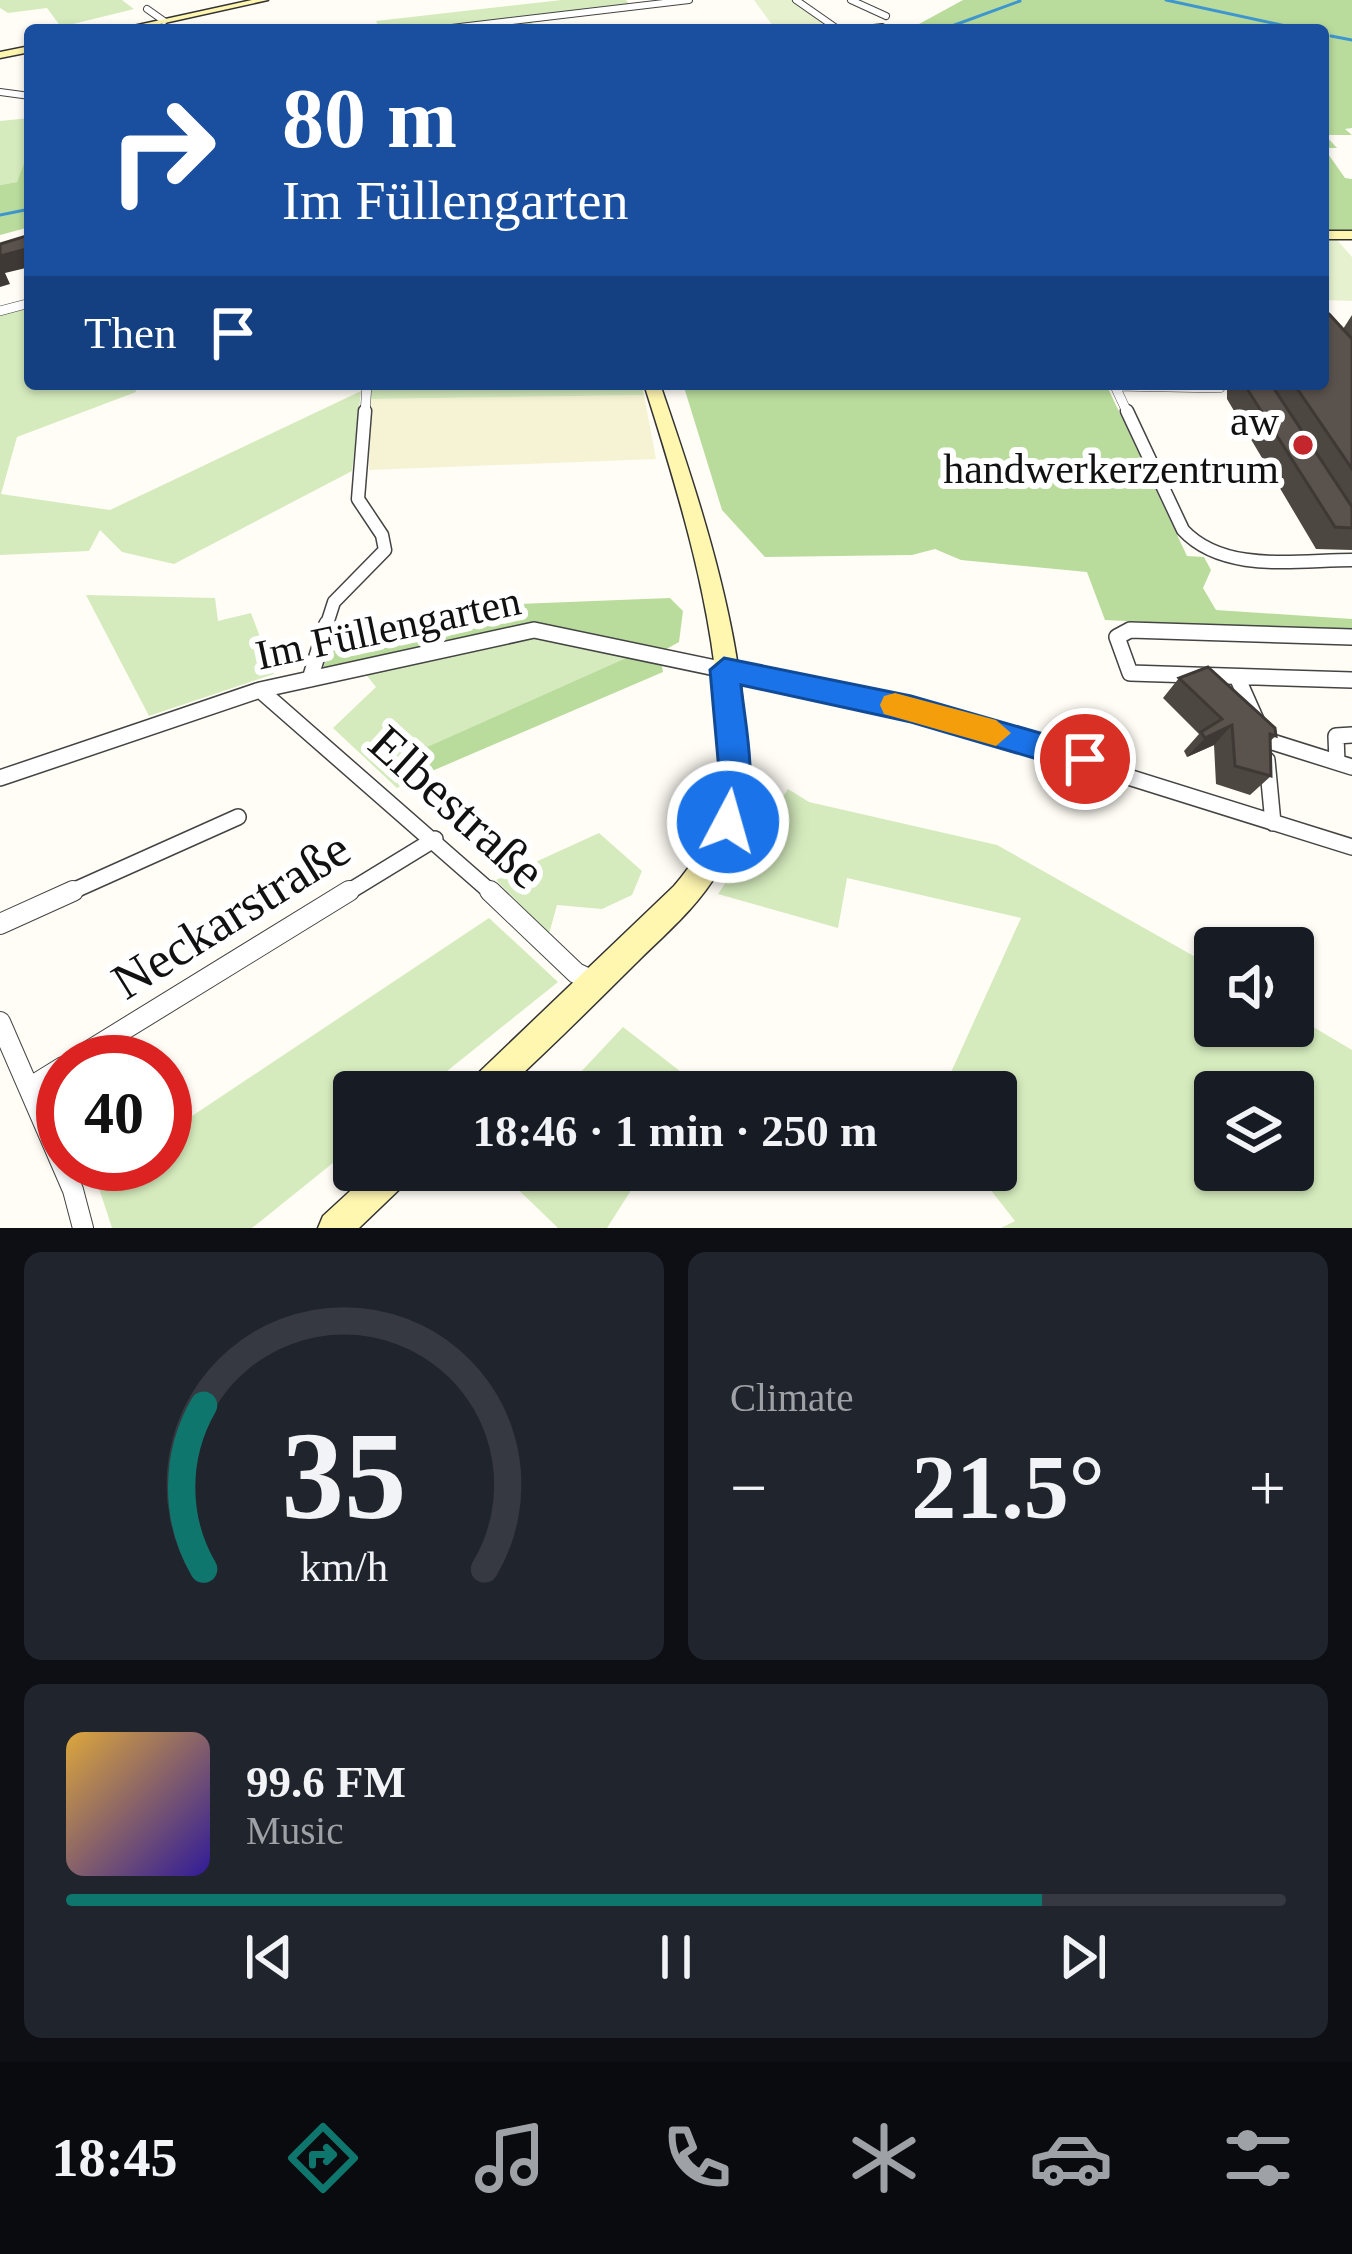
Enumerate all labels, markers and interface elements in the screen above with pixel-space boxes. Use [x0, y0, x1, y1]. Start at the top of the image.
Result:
icon: right [84, 72, 240, 228]
text: 80 m [282, 72, 457, 165]
text: Im Füllengarten [282, 171, 628, 231]
icon: arrive [200, 300, 266, 366]
text: Then [84, 308, 176, 358]
place label: aw handwerkerzentrum [943, 398, 1280, 492]
marker: aw handwerkerzentrum [1290, 432, 1316, 458]
street label: Im Füllengarten [251, 577, 525, 679]
pin [1034, 708, 1136, 810]
street label: Elbestraße [358, 714, 556, 900]
icon: arrive [1052, 726, 1118, 792]
position arrow [665, 759, 791, 885]
street label: Neckarstraße [102, 820, 360, 1010]
map controls [1194, 927, 1314, 1191]
button: sound [1194, 927, 1314, 1047]
speed limit sign: 40 [36, 1035, 192, 1191]
button: layers [1194, 1071, 1314, 1191]
text: 18:46 · 1 min · 250 m [473, 1106, 878, 1156]
text: Climate [730, 1376, 853, 1419]
text: 35 [282, 1407, 406, 1545]
text: 21.5° [911, 1438, 1105, 1537]
text: − [730, 1451, 767, 1524]
text: + [1249, 1451, 1286, 1524]
text: km/h [300, 1543, 388, 1590]
text: 99.6 FM [246, 1757, 406, 1807]
text: Music [246, 1809, 344, 1852]
icon: previous [236, 1924, 302, 1990]
icon: pause [643, 1924, 709, 1990]
icon: next [1050, 1924, 1116, 1990]
icon: directions [281, 2116, 365, 2200]
icon: music [468, 2116, 552, 2200]
icon: phone [655, 2116, 739, 2200]
icon: climate [842, 2116, 926, 2200]
icon: car [1029, 2116, 1113, 2200]
icon: filters [1216, 2116, 1300, 2200]
text: 18:45 [52, 2128, 178, 2188]

